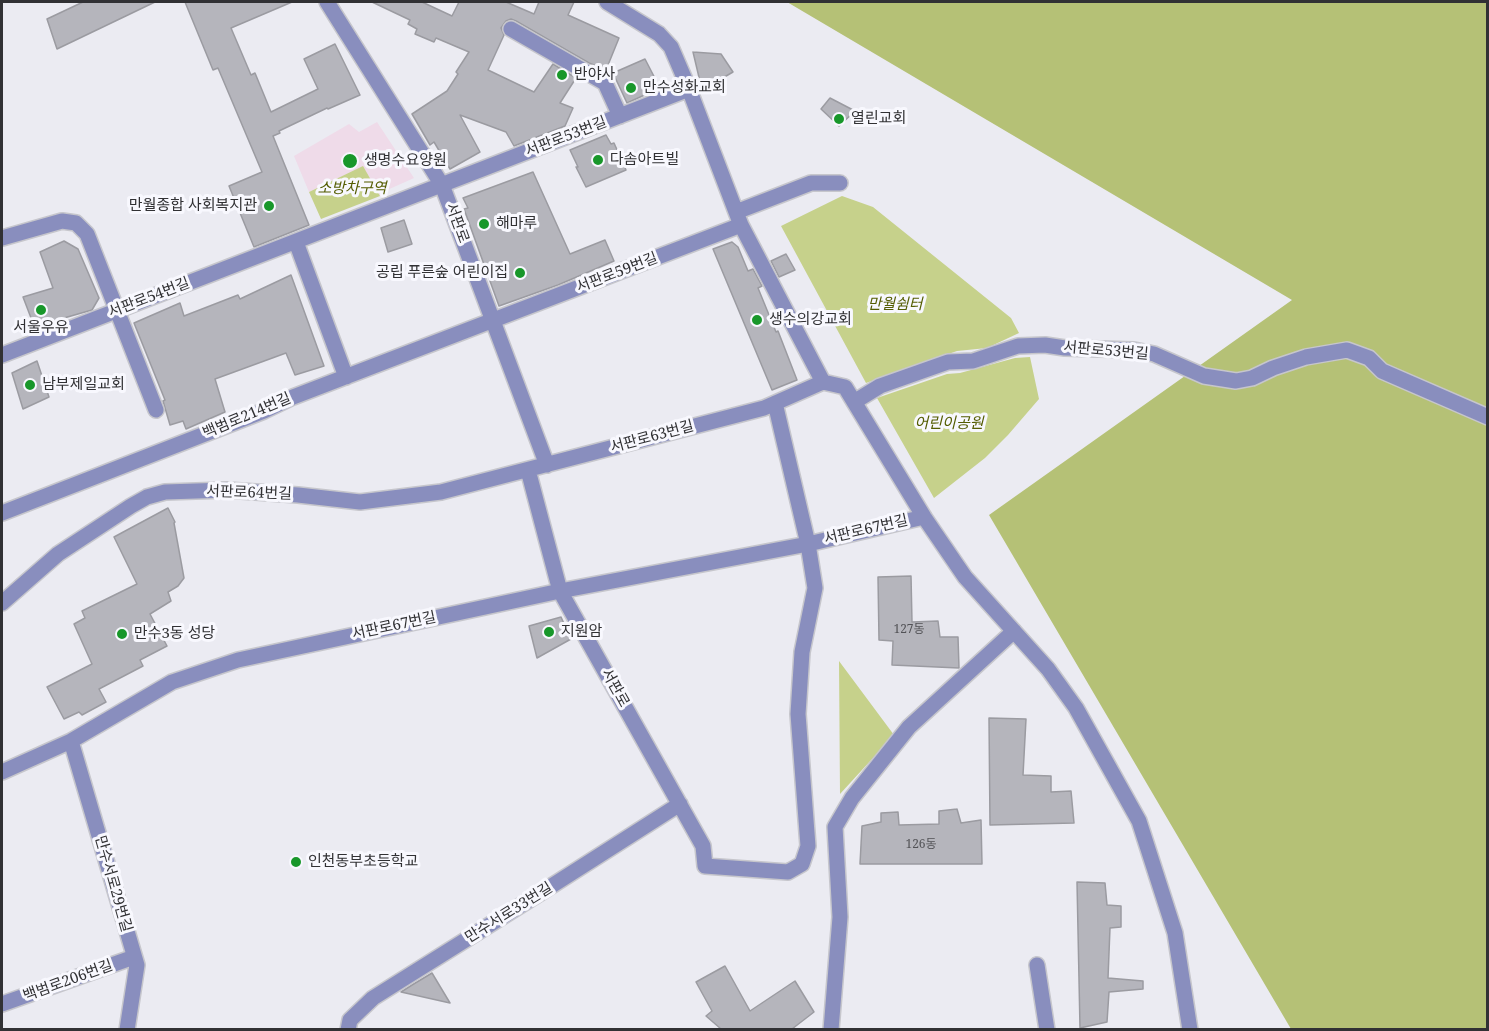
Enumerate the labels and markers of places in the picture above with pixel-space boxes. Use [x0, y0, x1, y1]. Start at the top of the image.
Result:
place label: 반야사 [574, 66, 615, 84]
marker: 반야사 [555, 68, 569, 82]
place label: 만수성화교회 [643, 79, 726, 97]
marker: 만수성화교회 [624, 81, 638, 95]
place label: 열린교회 [851, 110, 906, 128]
marker: 열린교회 [832, 112, 846, 126]
place label: 다솜아트빌 [610, 151, 679, 169]
marker: 생명수요양원 [341, 152, 359, 170]
place label: 생명수요양원 [364, 152, 447, 170]
marker: 다솜아트빌 [591, 153, 605, 167]
place label: 만월종합 사회복지관 [129, 197, 257, 215]
marker: 만월종합 사회복지관 [262, 199, 276, 213]
place label: 해마루 [496, 215, 537, 233]
marker: 해마루 [477, 217, 491, 231]
place label: 공립 푸른숲 어린이집 [376, 264, 508, 282]
marker: 공립 푸른숲 어린이집 [513, 266, 527, 280]
marker: 서울우유 [34, 303, 48, 317]
place label: 생수의강교회 [769, 311, 852, 329]
marker: 생수의강교회 [750, 313, 764, 327]
place label: 서울우유 [13, 319, 69, 337]
place label: 남부제일교회 [42, 376, 125, 394]
marker: 남부제일교회 [23, 378, 37, 392]
place label: 지원암 [561, 623, 602, 641]
place label: 만수3동 성당 [134, 625, 215, 643]
marker: 지원암 [542, 625, 556, 639]
marker: 만수3동 성당 [115, 627, 129, 641]
place label: 인천동부초등학교 [308, 853, 418, 871]
marker: 인천동부초등학교 [289, 855, 303, 869]

